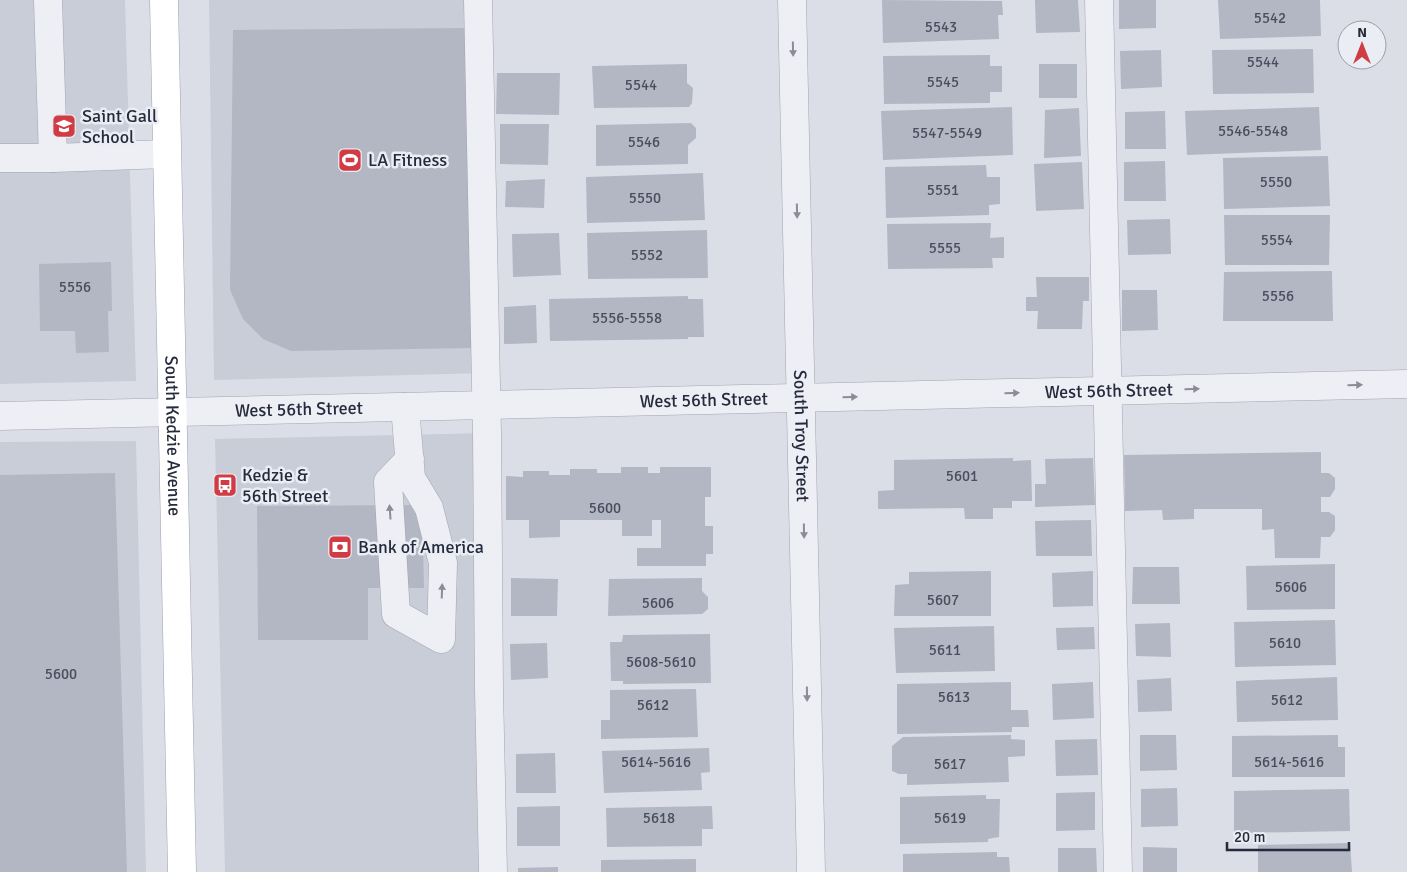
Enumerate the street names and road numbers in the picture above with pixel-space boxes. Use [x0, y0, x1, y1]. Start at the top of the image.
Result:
street label: South Kedzie Avenue [160, 355, 186, 516]
street label: South Troy Street [789, 370, 814, 502]
street label: West 56th Street [1044, 378, 1173, 403]
street label: West 56th Street [639, 388, 768, 412]
street label: West 56th Street [235, 397, 363, 422]

